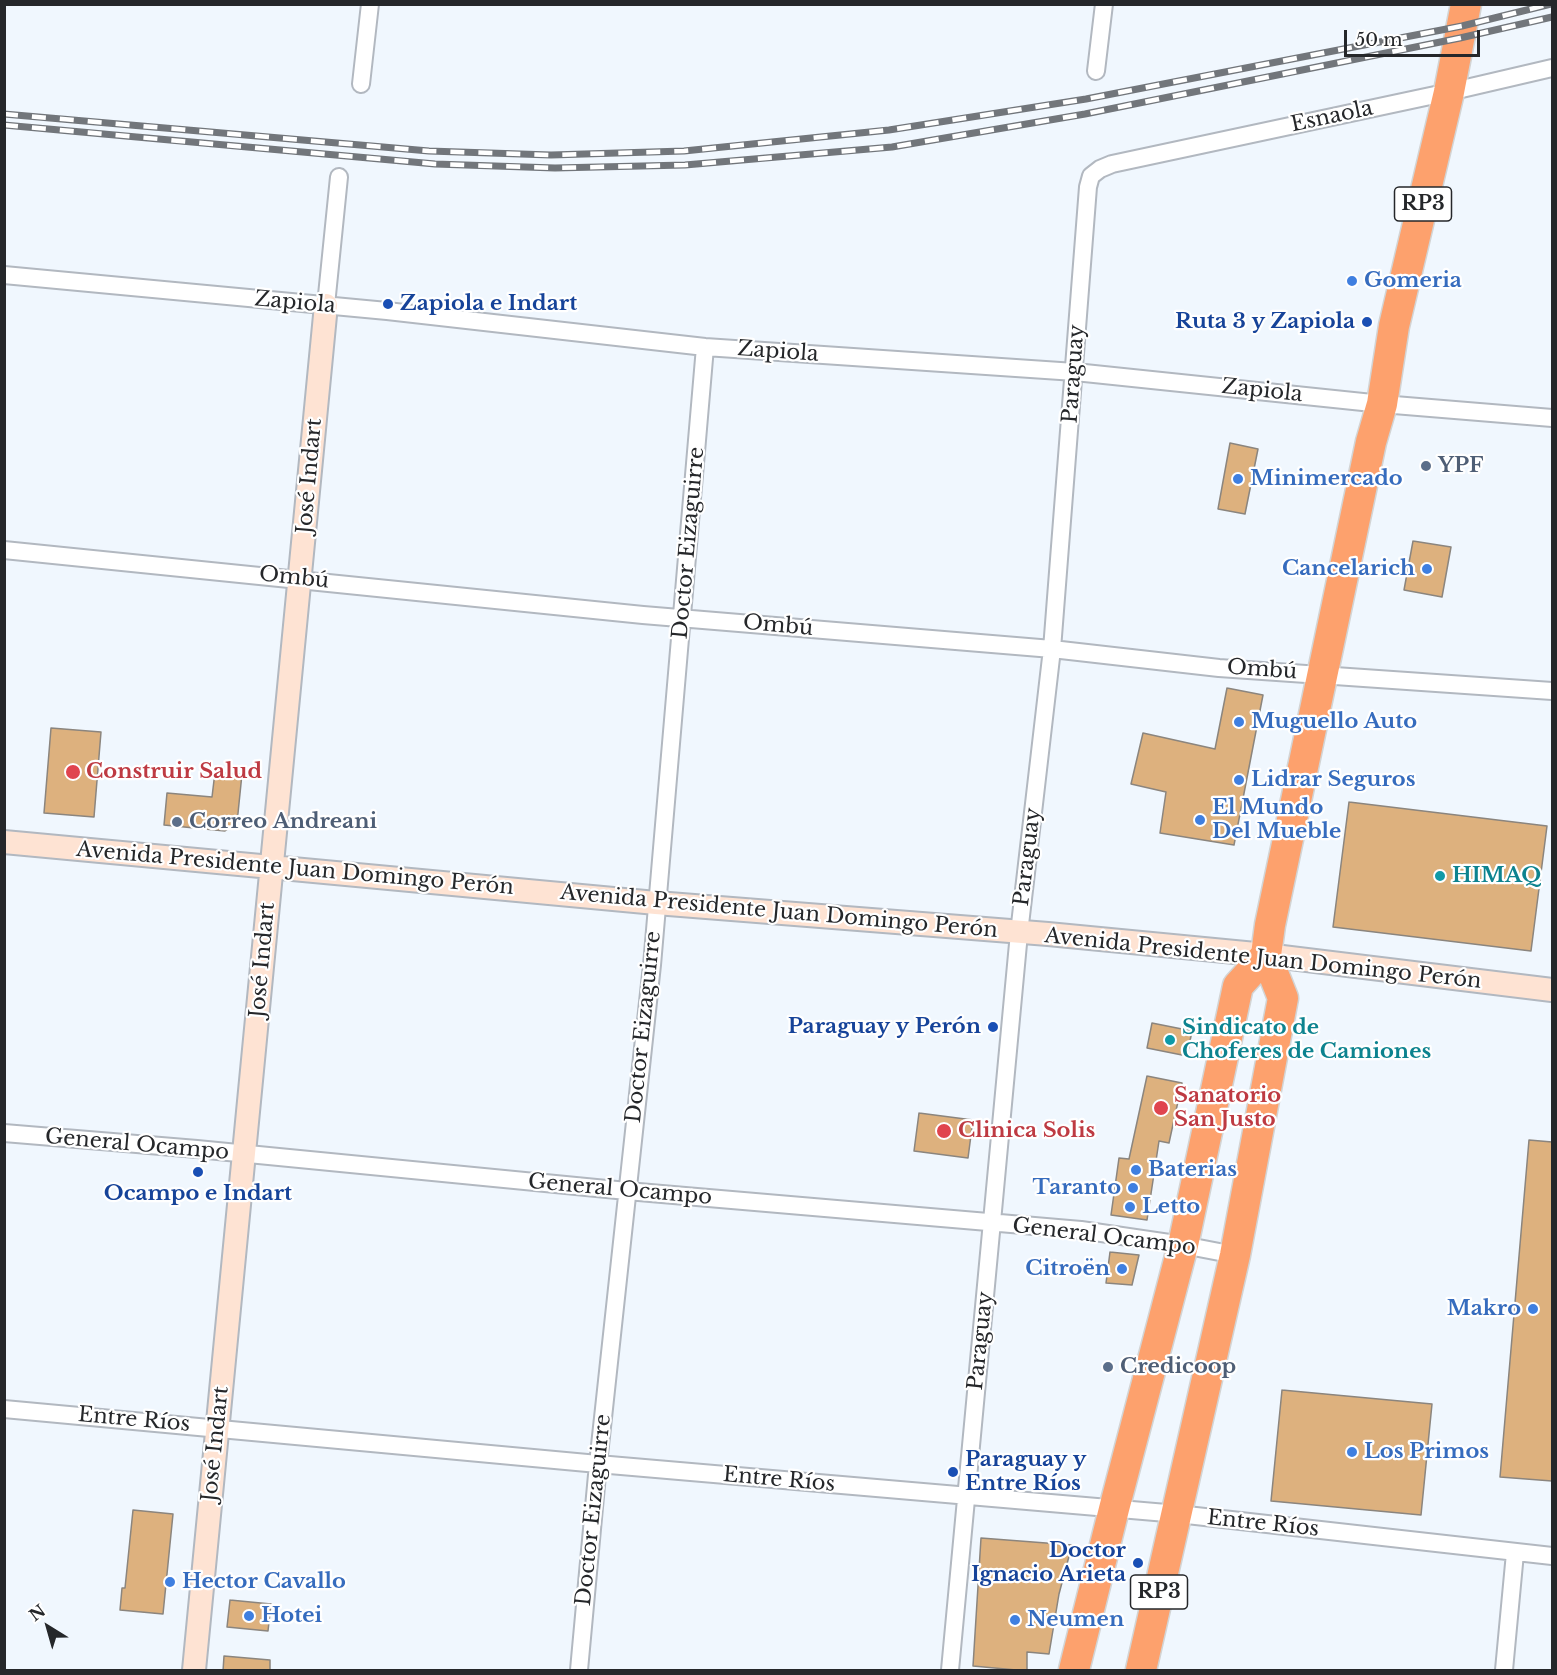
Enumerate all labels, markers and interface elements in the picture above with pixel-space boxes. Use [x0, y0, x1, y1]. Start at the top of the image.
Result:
scale bar [1347, 18, 1484, 56]
text: 50 m [1355, 29, 1403, 51]
street label: Esnaola [1289, 96, 1375, 138]
road number: RP3 [1394, 187, 1452, 221]
place label: Gomeria [1364, 268, 1462, 294]
marker: Gomeria [1345, 274, 1359, 288]
street label: Zapiola [253, 287, 337, 319]
place label: Zapiola e Indart [400, 291, 577, 317]
marker: Zapiola e Indart [381, 297, 395, 311]
place label: Ruta 3 y Zapiola [1175, 309, 1355, 335]
marker: Ruta 3 y Zapiola [1360, 315, 1374, 329]
street label: Paraguay [1058, 324, 1090, 424]
street label: Zapiola [737, 337, 819, 367]
street label: Zapiola [1220, 374, 1304, 408]
street label: José Indart [292, 417, 328, 535]
street label: Doctor Eizaguirre [668, 446, 710, 640]
place label: YPF [1438, 453, 1483, 479]
marker: YPF [1419, 459, 1433, 473]
place label: Minimercado [1250, 466, 1403, 492]
marker: Minimercado [1231, 472, 1245, 486]
place label: Cancelarich [1282, 556, 1415, 582]
street label: Ombú [258, 562, 330, 594]
marker: Cancelarich [1420, 562, 1434, 576]
street label: Ombú [742, 610, 814, 642]
street label: Ombú [1226, 655, 1298, 685]
place label: Muguello Auto [1251, 709, 1417, 735]
marker: Muguello Auto [1232, 715, 1246, 729]
place label: Construir Salud [86, 759, 262, 785]
marker: Construir Salud [64, 763, 82, 781]
place label: Lidrar Seguros [1251, 767, 1415, 793]
marker: Lidrar Seguros [1232, 773, 1246, 787]
place label: El Mundo Del Mueble [1212, 795, 1341, 845]
street label: Paraguay [1009, 806, 1047, 908]
place label: Correo Andreani [189, 809, 377, 835]
marker: El Mundo Del Mueble [1193, 813, 1207, 827]
marker: Correo Andreani [170, 815, 184, 829]
street label: Avenida Presidente Juan Domingo Perón [75, 837, 515, 901]
place label: HIMAQ [1452, 863, 1541, 889]
marker: HIMAQ [1433, 869, 1447, 883]
street label: Avenida Presidente Juan Domingo Perón [559, 880, 999, 944]
street label: José Indart [245, 901, 281, 1019]
street label: Avenida Presidente Juan Domingo Perón [1043, 924, 1483, 994]
street label: Doctor Eizaguirre [621, 930, 667, 1124]
place label: Paraguay y Perón [788, 1014, 981, 1040]
place label: Sindicato de Choferes de Camiones [1182, 1015, 1431, 1065]
marker: Paraguay y Perón [986, 1020, 1000, 1034]
marker: Sindicato de Choferes de Camiones [1163, 1033, 1177, 1047]
place label: Sanatorio San Justo [1174, 1083, 1281, 1133]
marker: Sanatorio San Justo [1152, 1099, 1170, 1117]
place label: Clinica Solis [958, 1118, 1095, 1144]
marker: Clinica Solis [935, 1122, 953, 1140]
street label: General Ocampo [44, 1124, 230, 1166]
place label: Baterias [1148, 1157, 1237, 1183]
marker: Baterias [1129, 1163, 1143, 1177]
marker: Ocampo e Indart [191, 1165, 205, 1179]
street label: General Ocampo [527, 1169, 713, 1211]
place label: Taranto [1033, 1175, 1121, 1201]
place label: Ocampo e Indart [104, 1181, 292, 1207]
marker: Taranto [1126, 1181, 1140, 1195]
place label: Letto [1142, 1194, 1200, 1220]
marker: Letto [1123, 1200, 1137, 1214]
street label: General Ocampo [1011, 1213, 1197, 1261]
place label: Citroën [1025, 1256, 1110, 1282]
marker: Citroën [1115, 1262, 1129, 1276]
street label: Paraguay [963, 1291, 999, 1391]
place label: Makro [1447, 1296, 1521, 1322]
marker: Makro [1526, 1302, 1540, 1316]
place label: Credicoop [1120, 1354, 1236, 1380]
marker: Credicoop [1101, 1360, 1115, 1374]
street label: José Indart [197, 1385, 235, 1503]
street label: Entre Ríos [77, 1403, 191, 1437]
street label: Doctor Eizaguirre [571, 1413, 617, 1607]
place label: Los Primos [1364, 1439, 1489, 1465]
marker: Los Primos [1345, 1445, 1359, 1459]
place label: Paraguay y Entre Ríos [965, 1447, 1086, 1497]
street label: Entre Ríos [722, 1463, 836, 1497]
marker: Paraguay y Entre Ríos [946, 1465, 960, 1479]
street label: Entre Ríos [1206, 1506, 1320, 1542]
place label: Doctor Ignacio Arieta [971, 1538, 1126, 1588]
marker: Doctor Ignacio Arieta [1131, 1556, 1145, 1570]
place label: Hector Cavallo [182, 1569, 346, 1595]
marker: Hector Cavallo [163, 1575, 177, 1589]
road number: RP3 [1130, 1575, 1188, 1609]
north arrow [18, 1597, 78, 1657]
text: N [25, 1600, 49, 1625]
place label: Hotei [261, 1603, 322, 1629]
place label: Neumen [1027, 1607, 1124, 1633]
marker: Hotei [242, 1609, 256, 1623]
marker: Neumen [1008, 1613, 1022, 1627]

